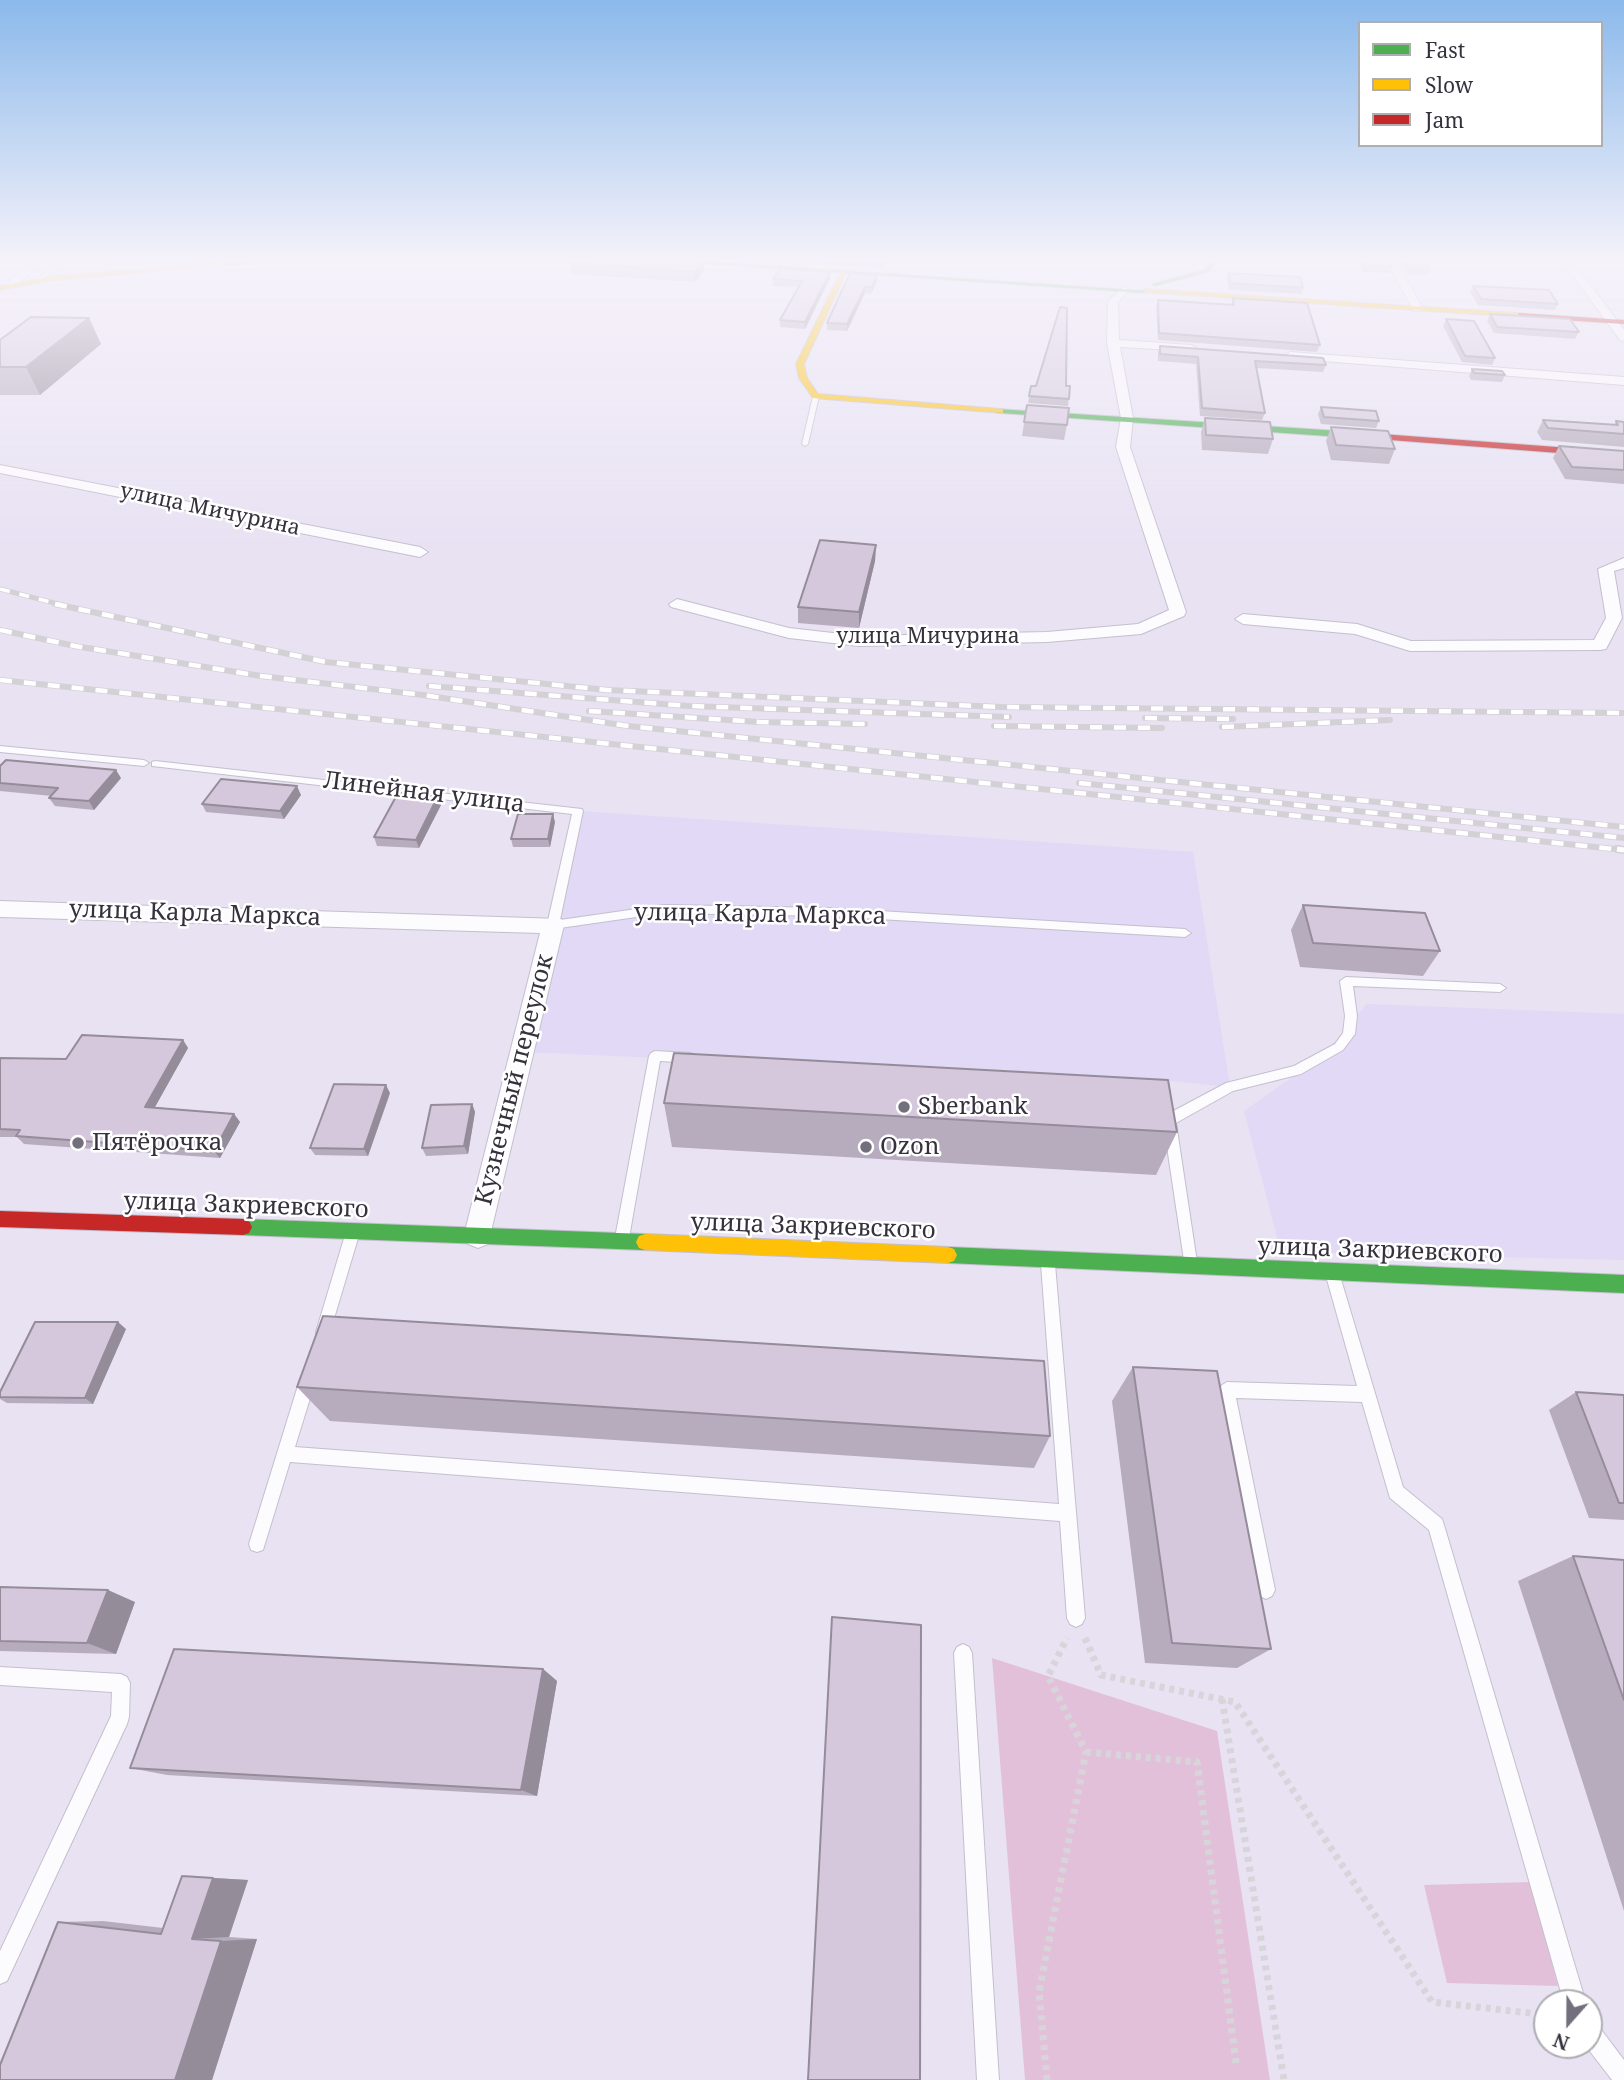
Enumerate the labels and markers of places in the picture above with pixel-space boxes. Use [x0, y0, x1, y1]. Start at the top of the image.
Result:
place label: Sberbank [918, 1093, 1028, 1121]
marker: Sberbank [896, 1099, 912, 1115]
place label: Пятёрочка [92, 1129, 222, 1157]
place label: Ozon [880, 1133, 939, 1161]
marker: Пятёрочка [70, 1135, 86, 1151]
marker: Ozon [858, 1139, 874, 1155]

